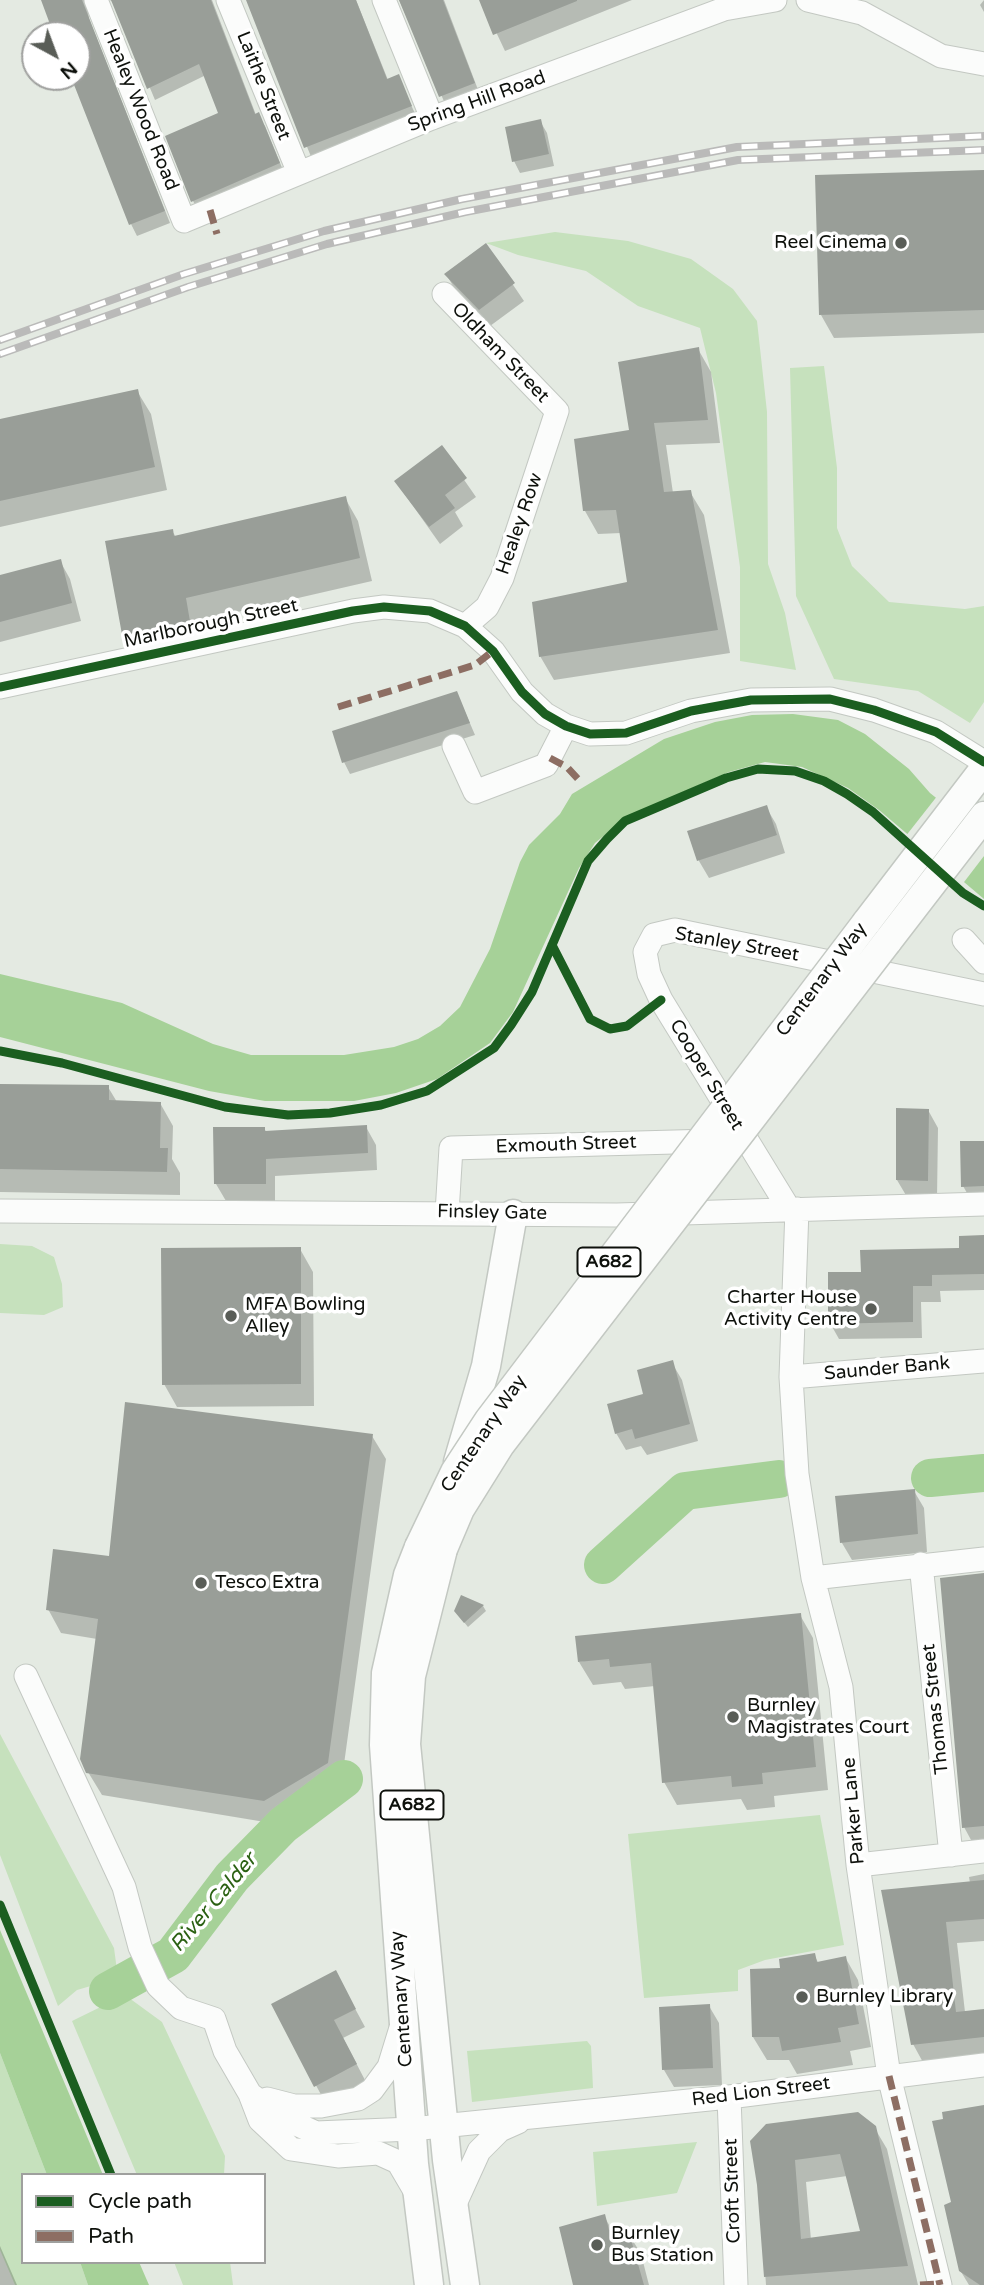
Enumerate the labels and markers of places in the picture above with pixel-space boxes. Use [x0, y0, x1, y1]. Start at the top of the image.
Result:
place label: Reel Cinema [774, 232, 887, 254]
marker: Reel Cinema [893, 235, 909, 251]
place label: Charter House Activity Centre [724, 1287, 857, 1331]
place label: MFA Bowling Alley [245, 1294, 366, 1338]
marker: Charter House Activity Centre [863, 1301, 879, 1317]
marker: MFA Bowling Alley [223, 1308, 239, 1324]
place label: Tesco Extra [215, 1572, 319, 1594]
marker: Tesco Extra [193, 1575, 209, 1591]
place label: Burnley Magistrates Court [747, 1695, 909, 1739]
marker: Burnley Magistrates Court [725, 1709, 741, 1725]
place label: Burnley Library [816, 1986, 953, 2008]
marker: Burnley Library [794, 1989, 810, 2005]
place label: Burnley Bus Station [611, 2223, 714, 2267]
marker: Burnley Bus Station [589, 2237, 605, 2253]

